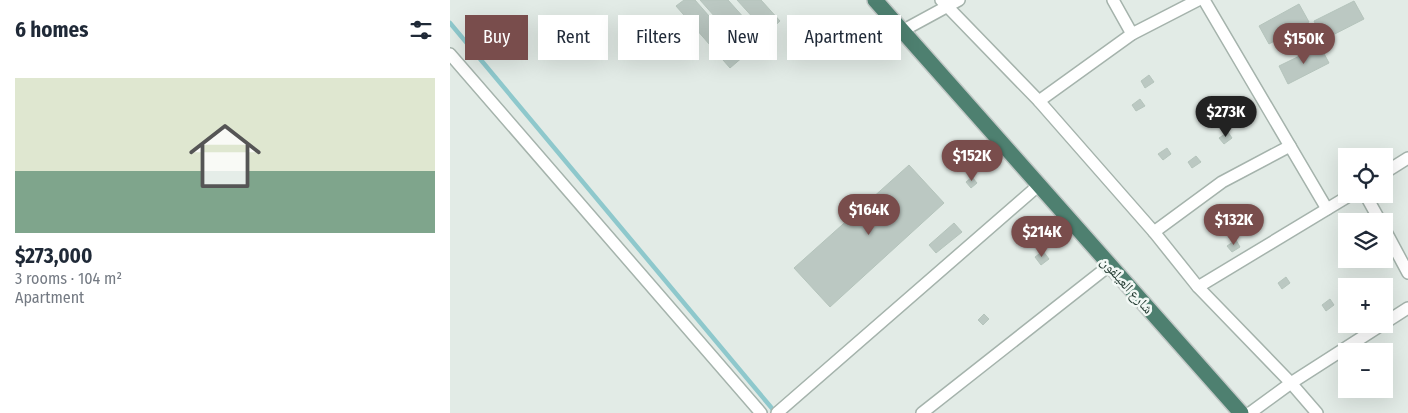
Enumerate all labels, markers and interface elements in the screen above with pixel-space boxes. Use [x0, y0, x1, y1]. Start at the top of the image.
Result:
chip: Buy [465, 15, 528, 60]
chip: Rent [538, 15, 608, 60]
chip: Filters [618, 15, 699, 60]
chip: New [709, 15, 777, 60]
chip: Apartment [787, 15, 901, 60]
icon: filters [407, 16, 435, 44]
text: 6 homes [15, 17, 88, 43]
pin: $150K [1269, 22, 1339, 65]
text: $150K [1284, 29, 1324, 48]
pin: $273K [1191, 96, 1261, 138]
text: $273K [1207, 102, 1245, 121]
icon: home [180, 111, 270, 201]
pin: $152K [937, 140, 1007, 182]
text: $152K [953, 146, 991, 165]
map controls [1338, 148, 1393, 398]
button: locate [1338, 148, 1393, 203]
pin: $164K [834, 194, 904, 236]
text: $164K [849, 200, 889, 219]
pin: $132K [1199, 204, 1269, 246]
text: $132K [1215, 210, 1253, 229]
button: layers [1338, 213, 1393, 268]
pin: $214K [1007, 216, 1077, 258]
text: $214K [1022, 222, 1062, 241]
text: $273,000 [15, 243, 93, 269]
street label: شارع العيلفون [1096, 253, 1157, 318]
text: 3 rooms · 104 m² [15, 269, 122, 288]
button: + [1338, 278, 1393, 333]
text: Apartment [15, 288, 84, 307]
button: − [1338, 343, 1393, 398]

